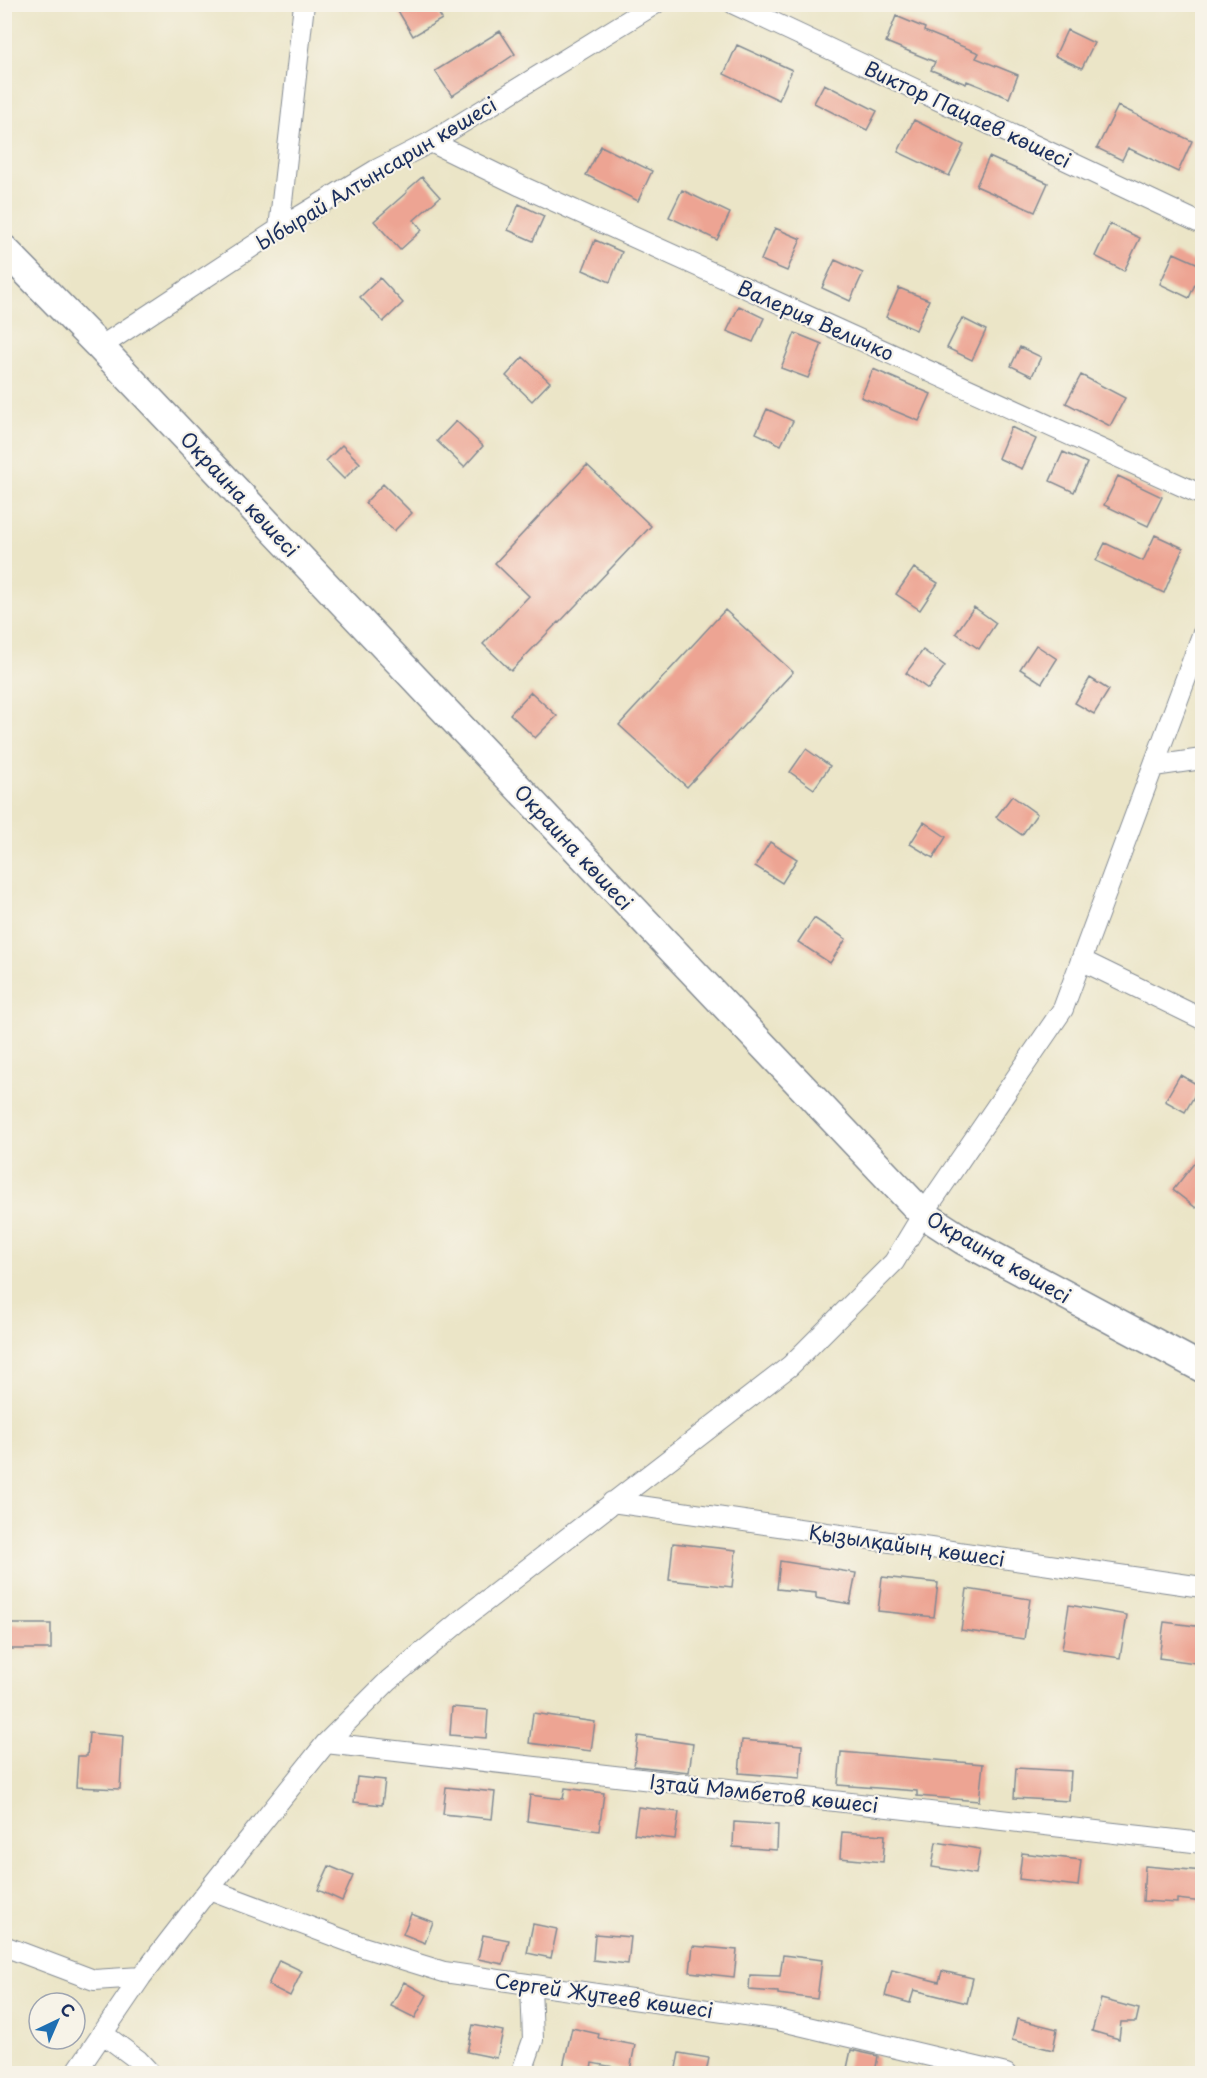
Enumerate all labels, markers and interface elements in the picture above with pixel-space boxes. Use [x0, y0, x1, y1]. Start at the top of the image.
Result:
street label: Виктор Пацаев көшесі [860, 53, 1076, 175]
street label: Ыбырай Алтынсарин көшесі [250, 89, 502, 257]
street label: Валерия Величко [733, 272, 899, 368]
street label: Окраина көшесі [174, 424, 306, 564]
street label: Окраина көшесі [508, 777, 640, 917]
street label: Окраина көшесі [921, 1203, 1077, 1311]
street label: Қызылқайың көшесі [807, 1516, 1007, 1574]
street label: Ізтай Мәмбетов көшесі [648, 1766, 880, 1820]
street label: Сергей Жутеев көшесі [493, 1965, 715, 2025]
north arrow [27, 1991, 87, 2051]
text: С [55, 1997, 81, 2022]

